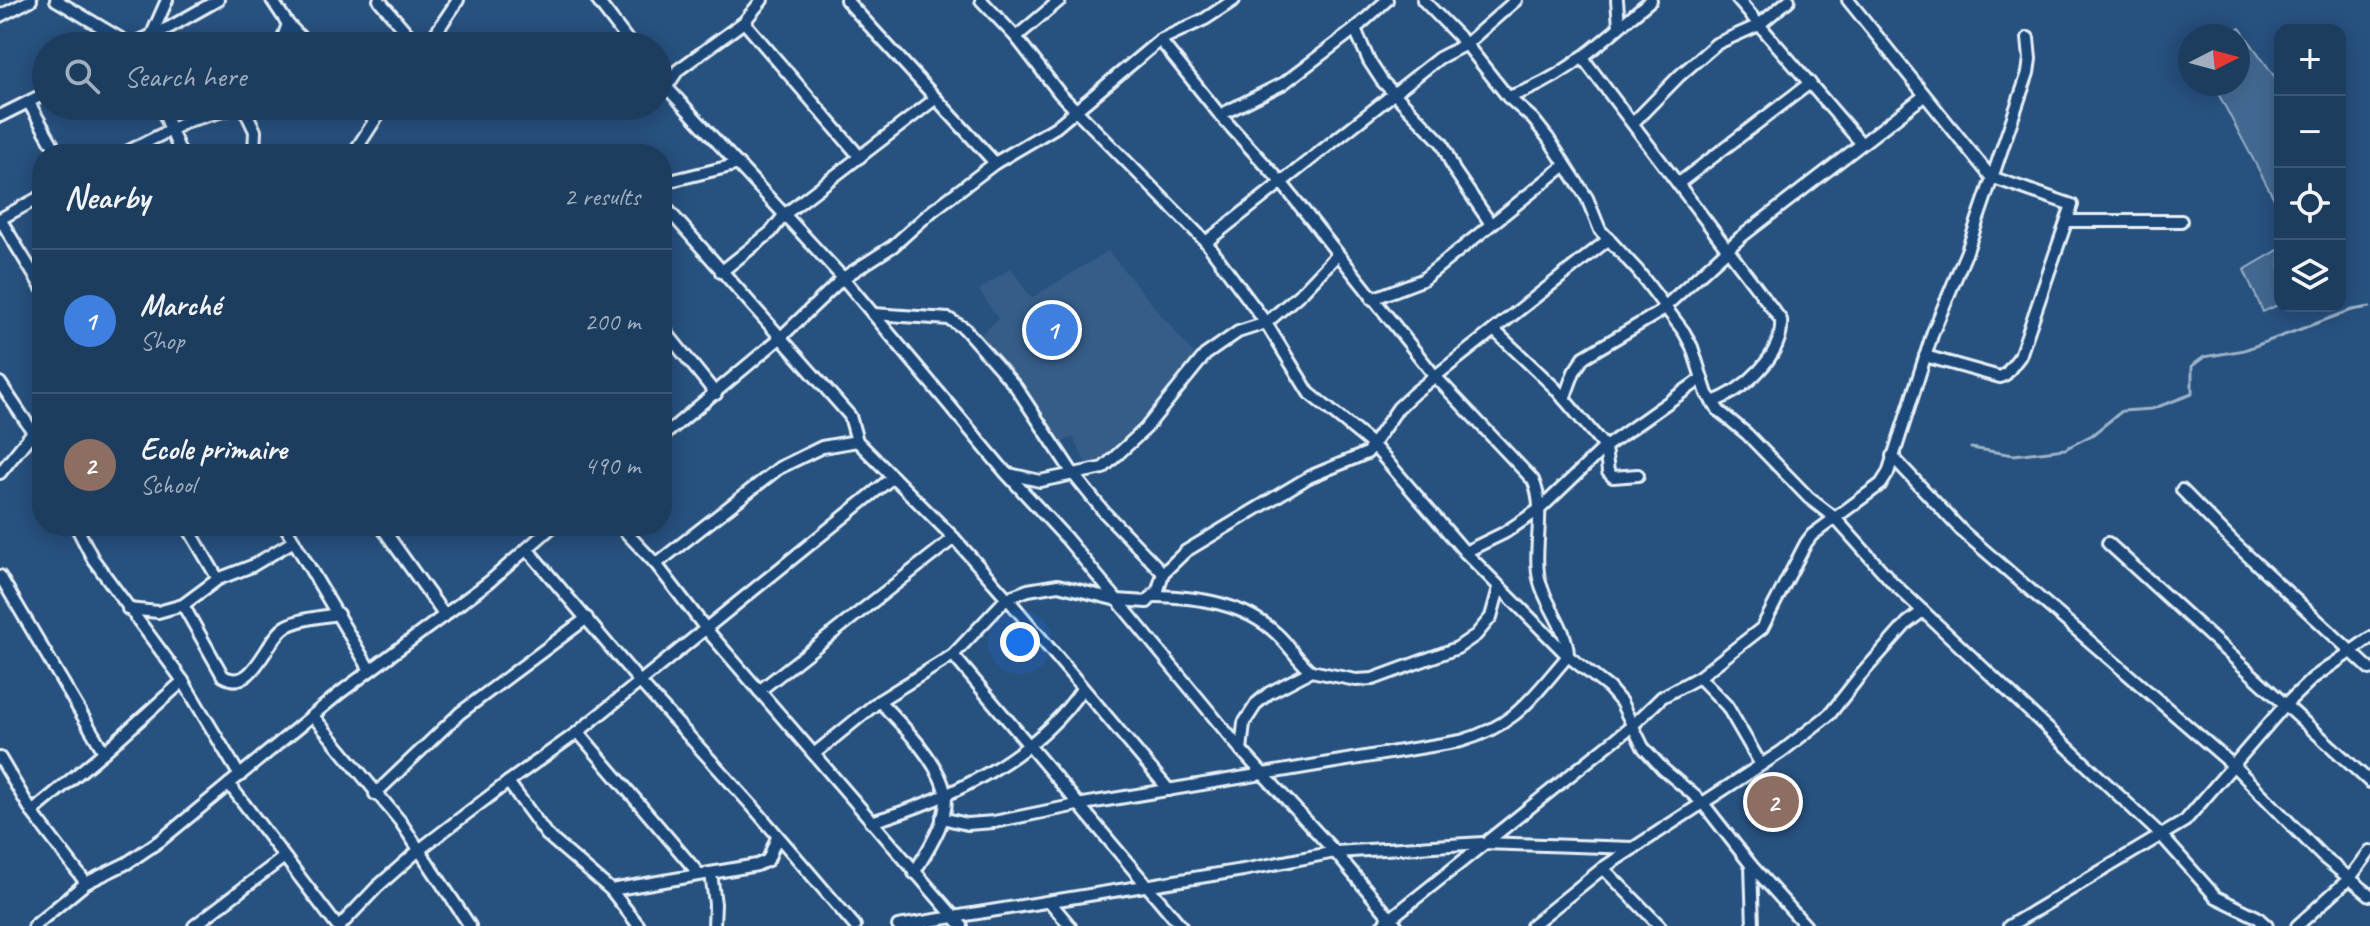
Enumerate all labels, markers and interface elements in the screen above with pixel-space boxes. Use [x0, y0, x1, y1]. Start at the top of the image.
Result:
north arrow [2178, 24, 2250, 96]
map controls [2274, 24, 2346, 312]
button: + [2274, 24, 2346, 96]
search box [32, 32, 672, 120]
icon: search [60, 54, 104, 98]
text: Search here [124, 57, 246, 95]
button: − [2274, 96, 2346, 168]
button: locate [2274, 168, 2346, 240]
text: Nearby [64, 175, 150, 218]
text: 2 results [564, 180, 640, 213]
button: layers [2274, 240, 2346, 312]
text: Marché [140, 286, 221, 324]
pin: 1 [1026, 300, 1078, 360]
text: 1 [84, 305, 96, 338]
text: 200 m [584, 305, 640, 338]
text: Shop [140, 324, 184, 357]
text: Ecole primaire [140, 430, 287, 468]
text: 2 [84, 449, 96, 482]
text: 490 m [584, 449, 640, 482]
text: School [140, 468, 196, 501]
your location [1000, 622, 1040, 662]
pin: 2 [1747, 772, 1799, 832]

